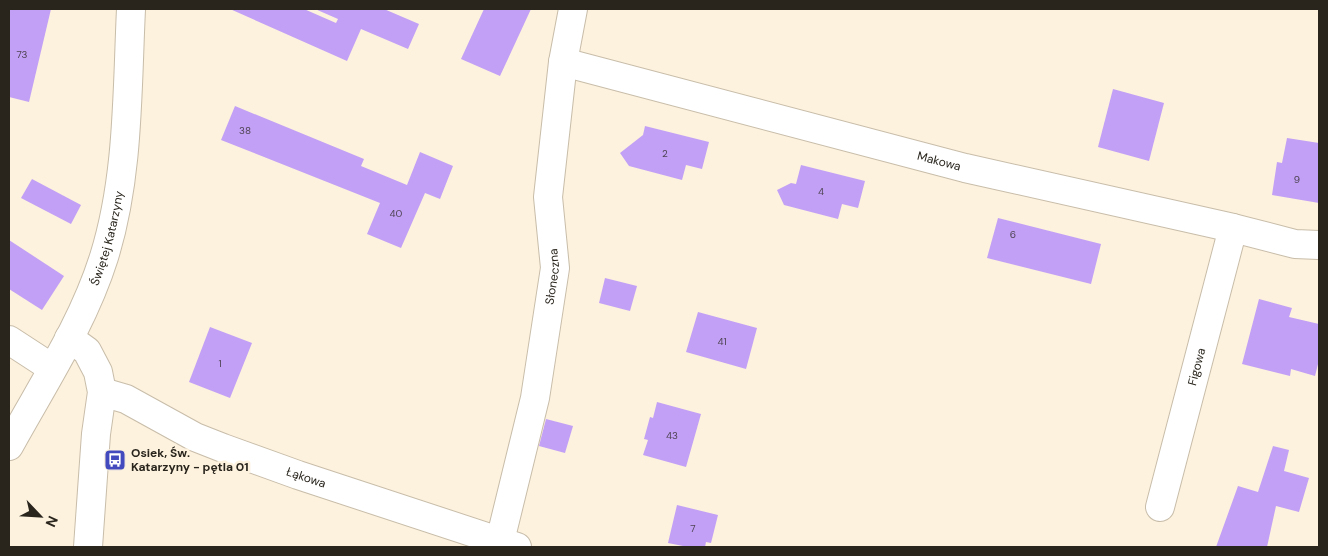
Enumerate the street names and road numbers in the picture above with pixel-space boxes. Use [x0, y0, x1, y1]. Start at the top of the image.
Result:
street label: Makowa [916, 148, 963, 175]
street label: Świętej Katarzyny [87, 189, 127, 288]
street label: Słoneczna [541, 248, 563, 306]
street label: Figowa [1184, 346, 1209, 387]
street label: Łąkowa [284, 463, 328, 492]

